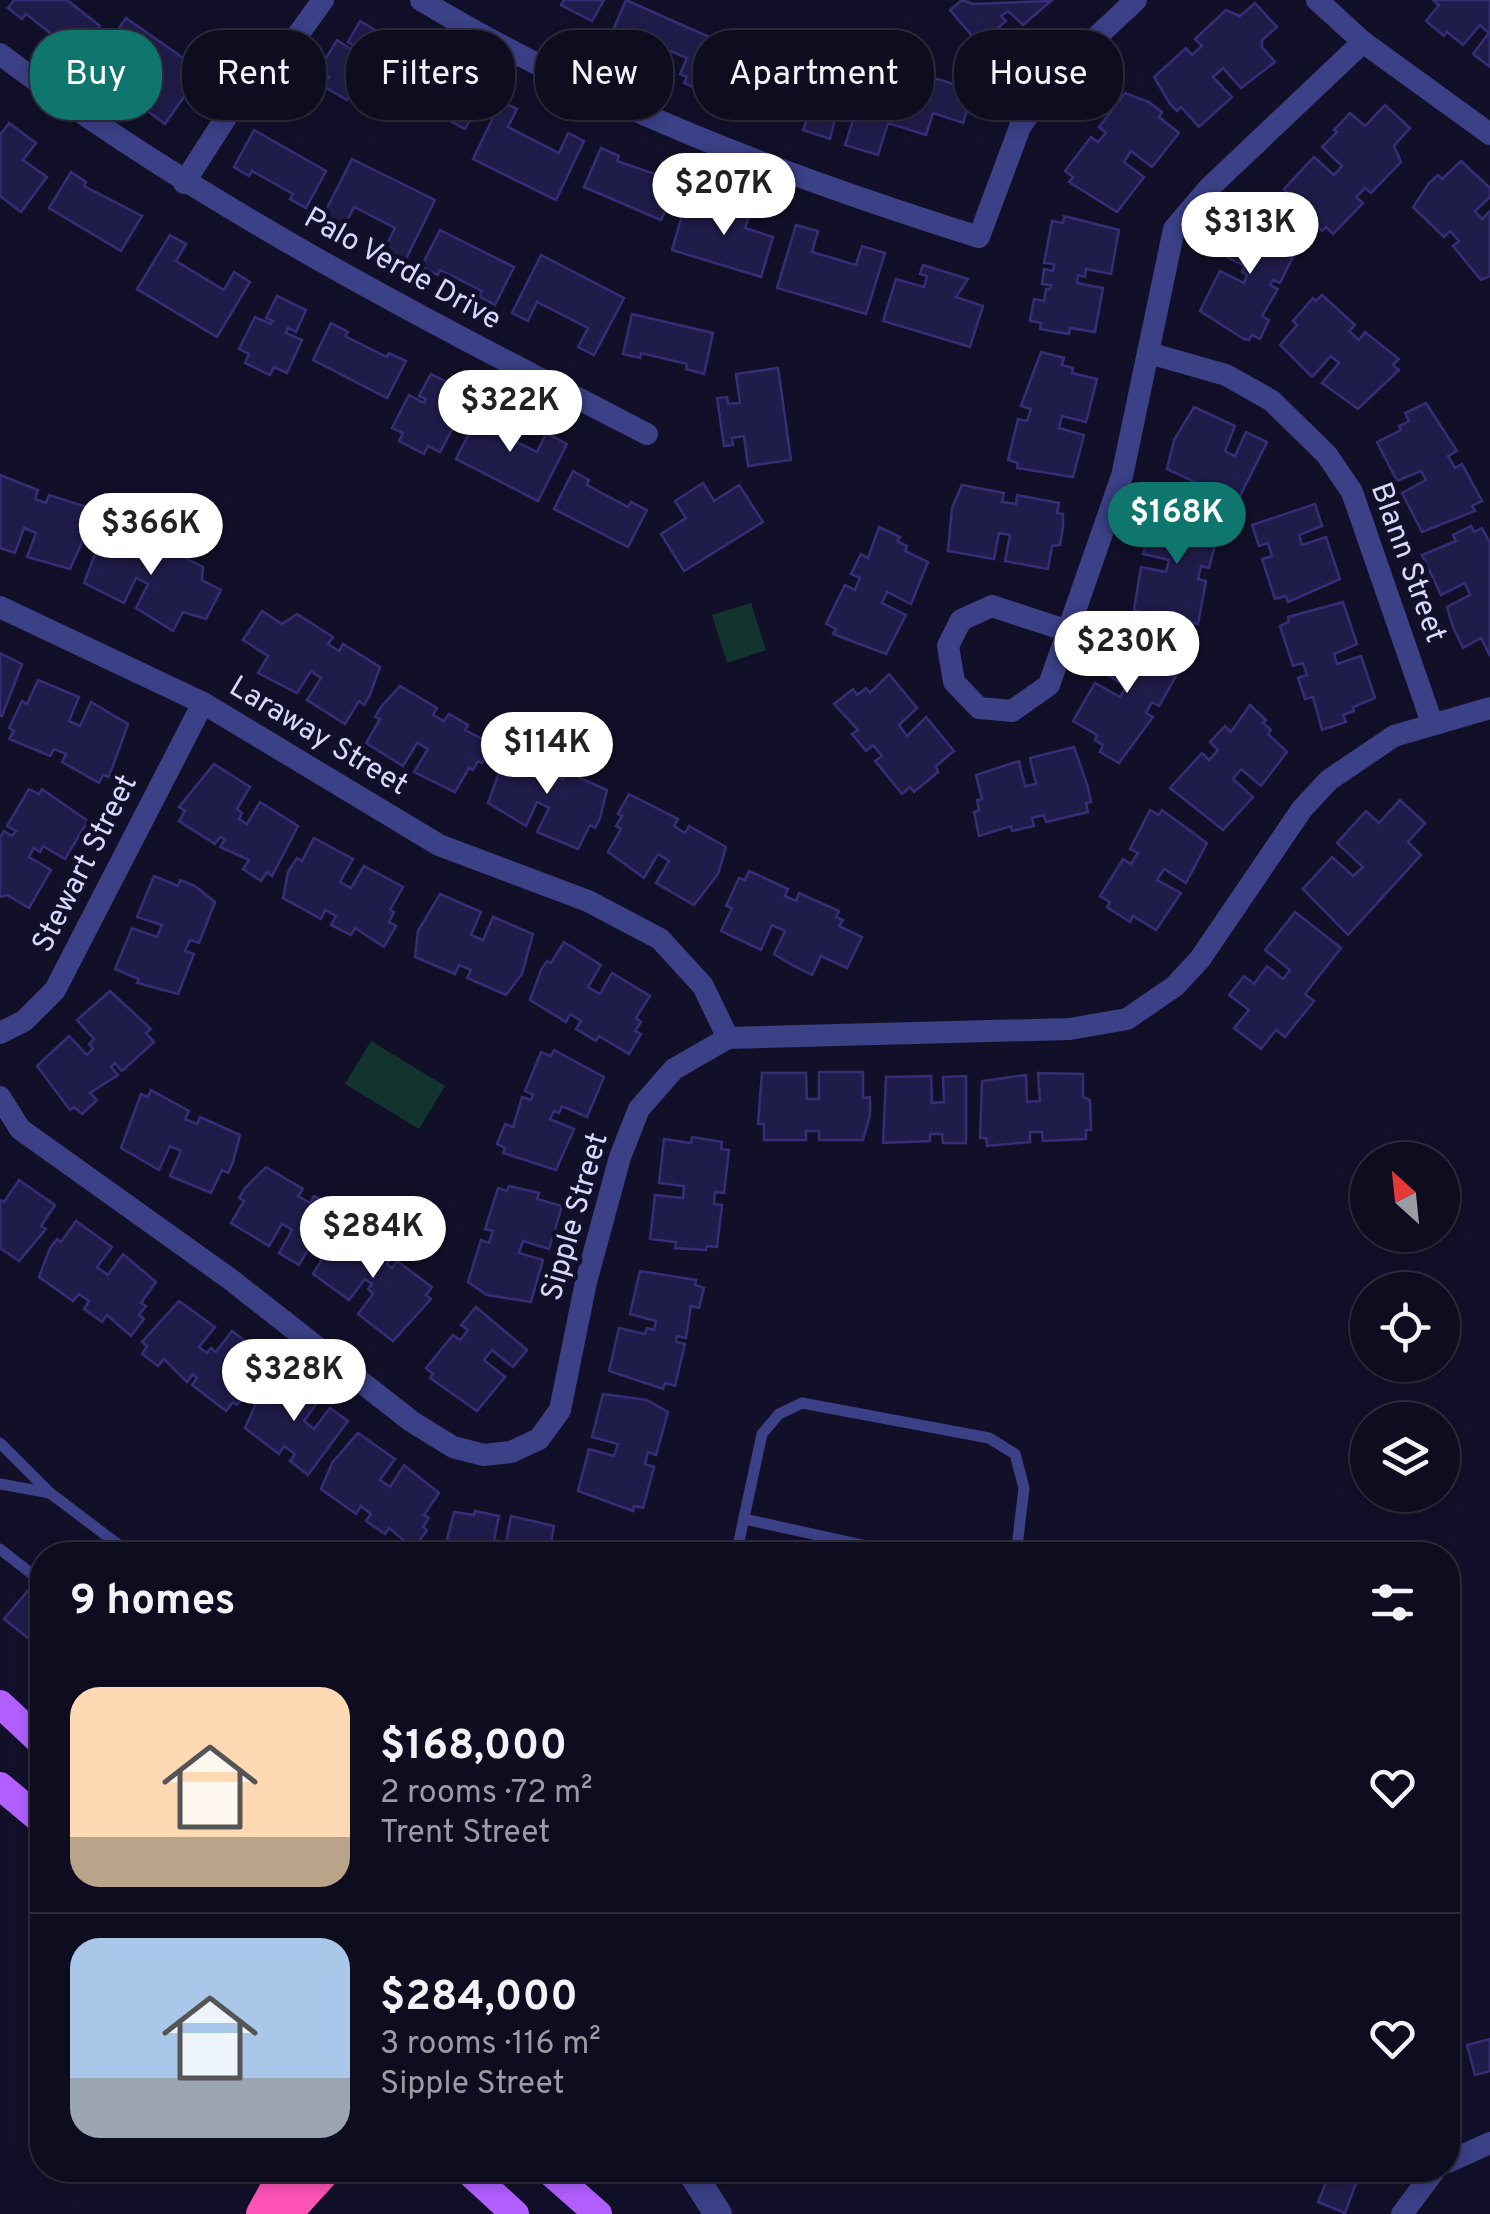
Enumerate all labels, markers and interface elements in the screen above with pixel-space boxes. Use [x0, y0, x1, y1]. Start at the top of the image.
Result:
chip: Buy [30, 30, 162, 120]
chip: Rent [182, 30, 326, 120]
chip: Filters [346, 30, 515, 120]
chip: New [535, 30, 673, 120]
chip: Apartment [693, 30, 934, 120]
chip: House [954, 30, 1123, 120]
pin: $207K [654, 153, 794, 238]
text: $207K [674, 165, 774, 205]
pin: $313K [1180, 192, 1320, 277]
street label: Palo Verde Drive [297, 201, 507, 339]
text: $313K [1204, 204, 1296, 244]
pin: $322K [440, 370, 580, 455]
text: $322K [460, 382, 560, 422]
street label: Blann Street [1361, 478, 1453, 648]
pin: $168K [1107, 482, 1247, 567]
pin: $366K [81, 493, 221, 578]
text: $168K [1130, 494, 1224, 534]
text: $366K [101, 505, 201, 545]
pin: $230K [1057, 611, 1197, 696]
text: $230K [1076, 623, 1178, 663]
street label: Laraway Street [222, 669, 414, 805]
pin: $114K [477, 712, 617, 797]
text: $114K [503, 724, 591, 764]
street label: Stewart Street [25, 769, 147, 959]
street label: Sipple Street [534, 1129, 618, 1305]
north arrow [1350, 1142, 1460, 1252]
map controls [1350, 1142, 1460, 1512]
pin: $284K [303, 1196, 443, 1281]
text: $284K [322, 1208, 424, 1248]
button: locate [1350, 1272, 1460, 1382]
pin: $328K [224, 1339, 364, 1424]
text: $328K [244, 1351, 344, 1391]
button: layers [1350, 1402, 1460, 1512]
icon: filters [1365, 1575, 1420, 1630]
text: 9 homes [70, 1576, 235, 1629]
text: $168,000 [380, 1721, 567, 1774]
icon: home [150, 1727, 270, 1847]
icon: heart [1365, 1760, 1420, 1815]
text: 2 rooms · 72 m² [380, 1774, 593, 1814]
text: Trent Street [380, 1814, 550, 1854]
text: $284,000 [380, 1972, 578, 2025]
icon: home [150, 1978, 270, 2098]
icon: heart [1365, 2011, 1420, 2066]
text: 3 rooms · 116 m² [380, 2025, 601, 2065]
text: Sipple Street [380, 2065, 565, 2105]

